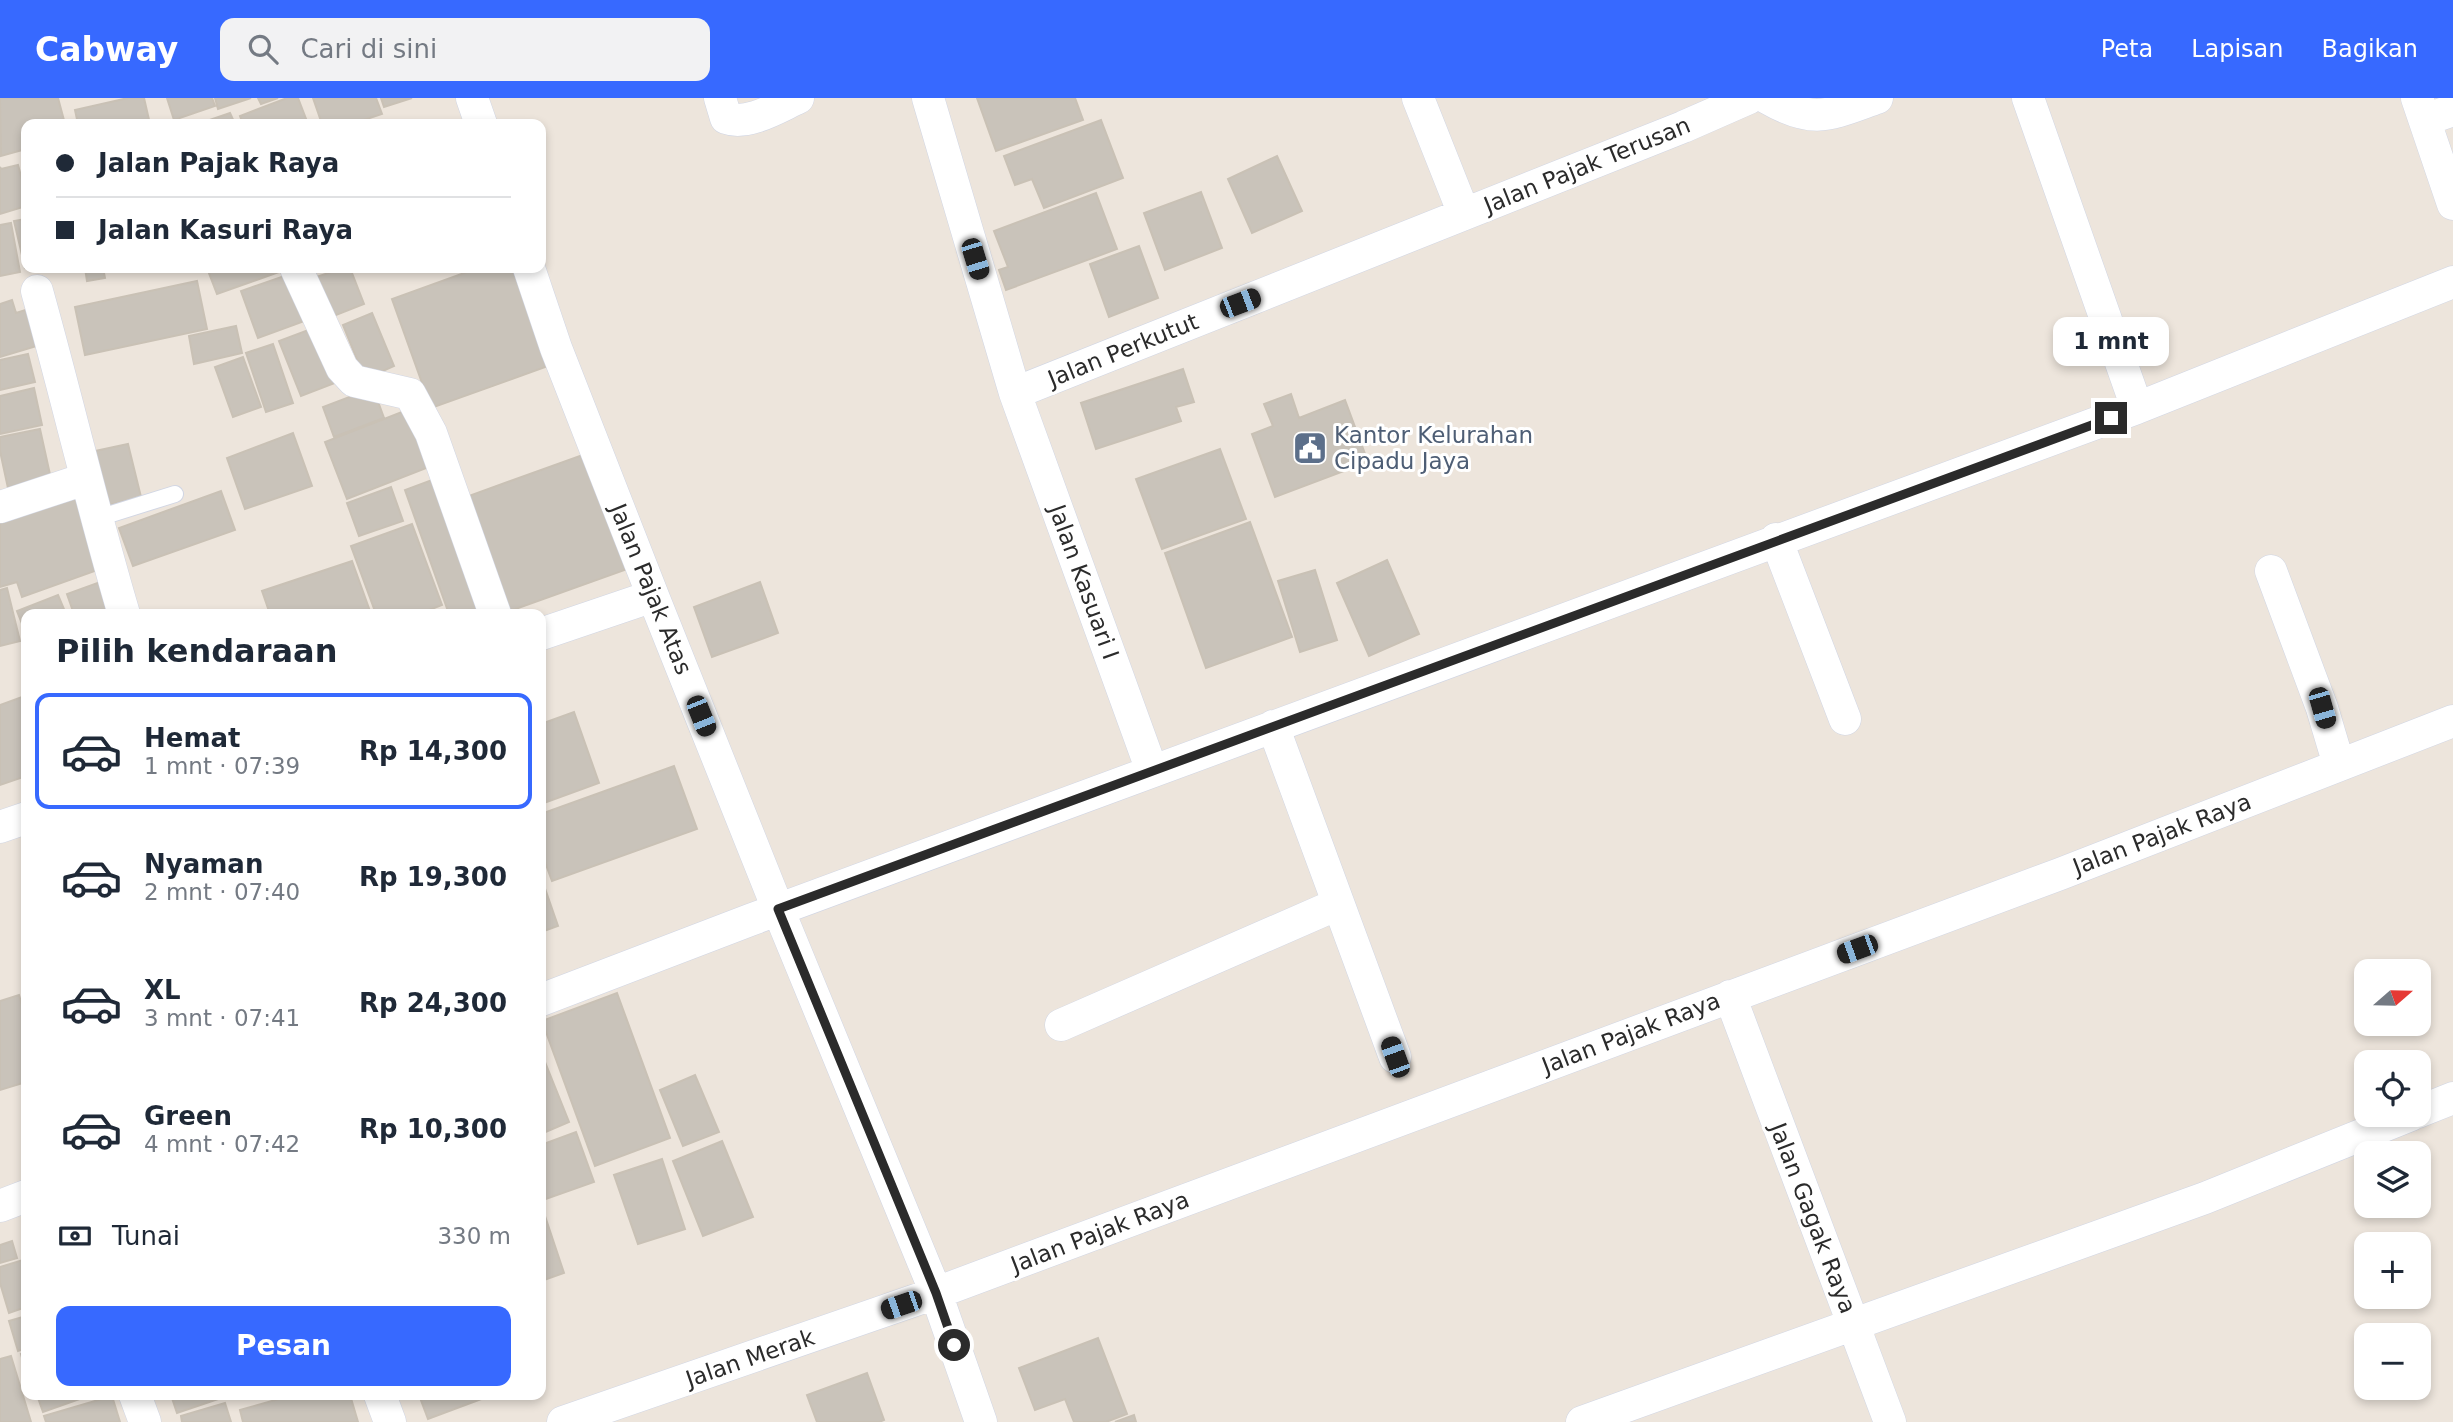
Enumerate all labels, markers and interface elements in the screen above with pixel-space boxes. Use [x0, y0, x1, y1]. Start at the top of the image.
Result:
search box [220, 18, 710, 81]
text: Cabway [35, 30, 178, 69]
icon: search [244, 30, 282, 68]
text: Cari di sini [300, 34, 437, 64]
text: Peta [2101, 35, 2153, 63]
text: Lapisan [2191, 35, 2284, 63]
text: Bagikan [2322, 35, 2418, 63]
street label: Jalan Pajak Terusan [1478, 112, 1694, 219]
text: Jalan Pajak Raya [98, 148, 339, 178]
text: Jalan Kasuri Raya [98, 215, 353, 245]
car [959, 236, 992, 282]
car [1217, 286, 1264, 320]
street label: Jalan Perkutut [1042, 308, 1202, 393]
callout: 1 mnt [2053, 316, 2169, 366]
text: 1 mnt [2073, 328, 2149, 354]
route end [2095, 402, 2127, 434]
place label: Kantor Kelurahan Cipadu Jaya [1334, 422, 1533, 474]
public building icon: Kantor Kelurahan Cipadu Jaya [1291, 429, 1329, 467]
street label: Jalan Pajak Atas [604, 498, 697, 678]
street label: Jalan Kasuari I [1043, 499, 1124, 663]
text: Pilih kendaraan [56, 632, 337, 670]
car [2307, 685, 2338, 731]
car [684, 693, 719, 739]
icon: car [60, 720, 123, 783]
text: Hemat [144, 723, 240, 753]
text: Rp 14,300 [359, 736, 507, 766]
text: 1 mnt · 07:39 [144, 753, 300, 779]
street label: Jalan Pajak Raya [2067, 788, 2255, 881]
icon: car [60, 846, 123, 909]
text: Nyaman [144, 849, 263, 879]
text: Rp 19,300 [359, 862, 507, 892]
text: 2 mnt · 07:40 [144, 879, 300, 905]
car [1834, 932, 1881, 966]
north arrow [2354, 959, 2431, 1036]
map controls [2354, 959, 2431, 1400]
icon: car [60, 972, 123, 1035]
text: XL [144, 975, 181, 1005]
street label: Jalan Pajak Raya [1536, 987, 1724, 1080]
text: Rp 24,300 [359, 988, 507, 1018]
text: 3 mnt · 07:41 [144, 1005, 300, 1031]
car [1378, 1034, 1413, 1080]
button: locate [2354, 1050, 2431, 1127]
icon: car [60, 1098, 123, 1161]
text: Green [144, 1101, 232, 1131]
text: Rp 10,300 [359, 1114, 507, 1144]
street label: Jalan Gagak Raya [1764, 1117, 1861, 1317]
text: 4 mnt · 07:42 [144, 1131, 300, 1157]
button: layers [2354, 1141, 2431, 1218]
street label: Jalan Pajak Raya [1005, 1186, 1193, 1279]
icon: cash [56, 1217, 94, 1255]
text: Tunai [112, 1221, 180, 1251]
text: 330 m [437, 1223, 511, 1249]
button: + [2354, 1232, 2431, 1309]
car [878, 1288, 925, 1322]
button: Pesan [56, 1306, 511, 1386]
button: − [2354, 1323, 2431, 1400]
street label: Jalan Merak [680, 1324, 818, 1393]
route start [938, 1329, 970, 1361]

